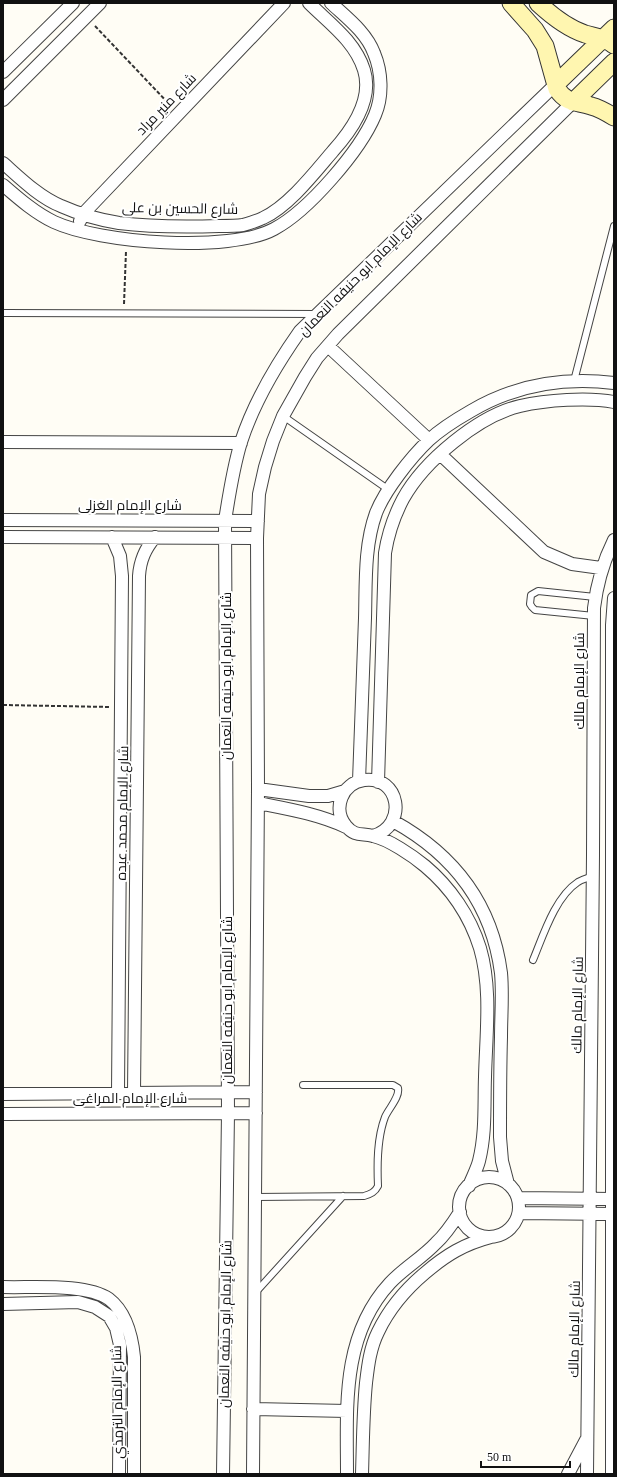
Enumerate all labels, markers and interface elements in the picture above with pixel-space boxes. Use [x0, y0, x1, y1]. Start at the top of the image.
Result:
street label: شارع منير مراد [133, 71, 200, 139]
street label: شارع الحسين بن على [122, 200, 238, 218]
street label: شارع الإمام ابو حنيفه النعمان [296, 210, 426, 340]
street label: شارع الإمام الغزلى [78, 498, 182, 515]
street label: شارع الإمام ابو حنيفه النعمان [219, 592, 236, 760]
street label: شارع الإمام مالك [572, 632, 589, 730]
street label: شارع الإمام محمد عبده [114, 746, 133, 881]
street label: شارع الإمام ابو حنيفه النعمان [220, 916, 237, 1084]
street label: شارع الإمام مالك [569, 956, 588, 1054]
street label: شارع الإمام المراغى [73, 1091, 187, 1108]
street label: شارع الإمام ابو حنيفه النعمان [217, 1240, 236, 1408]
street label: شارع الإمام مالك [566, 1280, 585, 1378]
street label: شارع الإمام الترمذي [109, 1345, 130, 1459]
scale bar [481, 1443, 570, 1469]
text: 50 m [487, 1450, 512, 1464]

